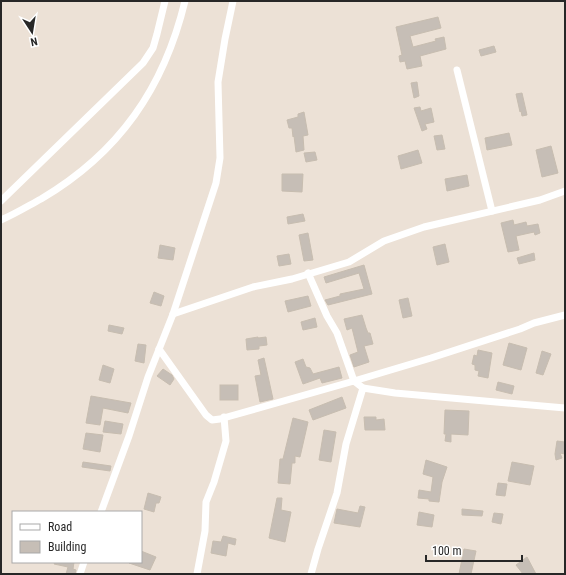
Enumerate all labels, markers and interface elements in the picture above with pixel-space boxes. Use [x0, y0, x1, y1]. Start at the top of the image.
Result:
north arrow [12, 12, 52, 52]
text: N [29, 34, 39, 48]
legend [12, 511, 142, 563]
text: Road [48, 520, 72, 534]
scale bar [426, 537, 522, 563]
text: Building [48, 540, 86, 554]
text: 100 m [432, 544, 462, 558]

